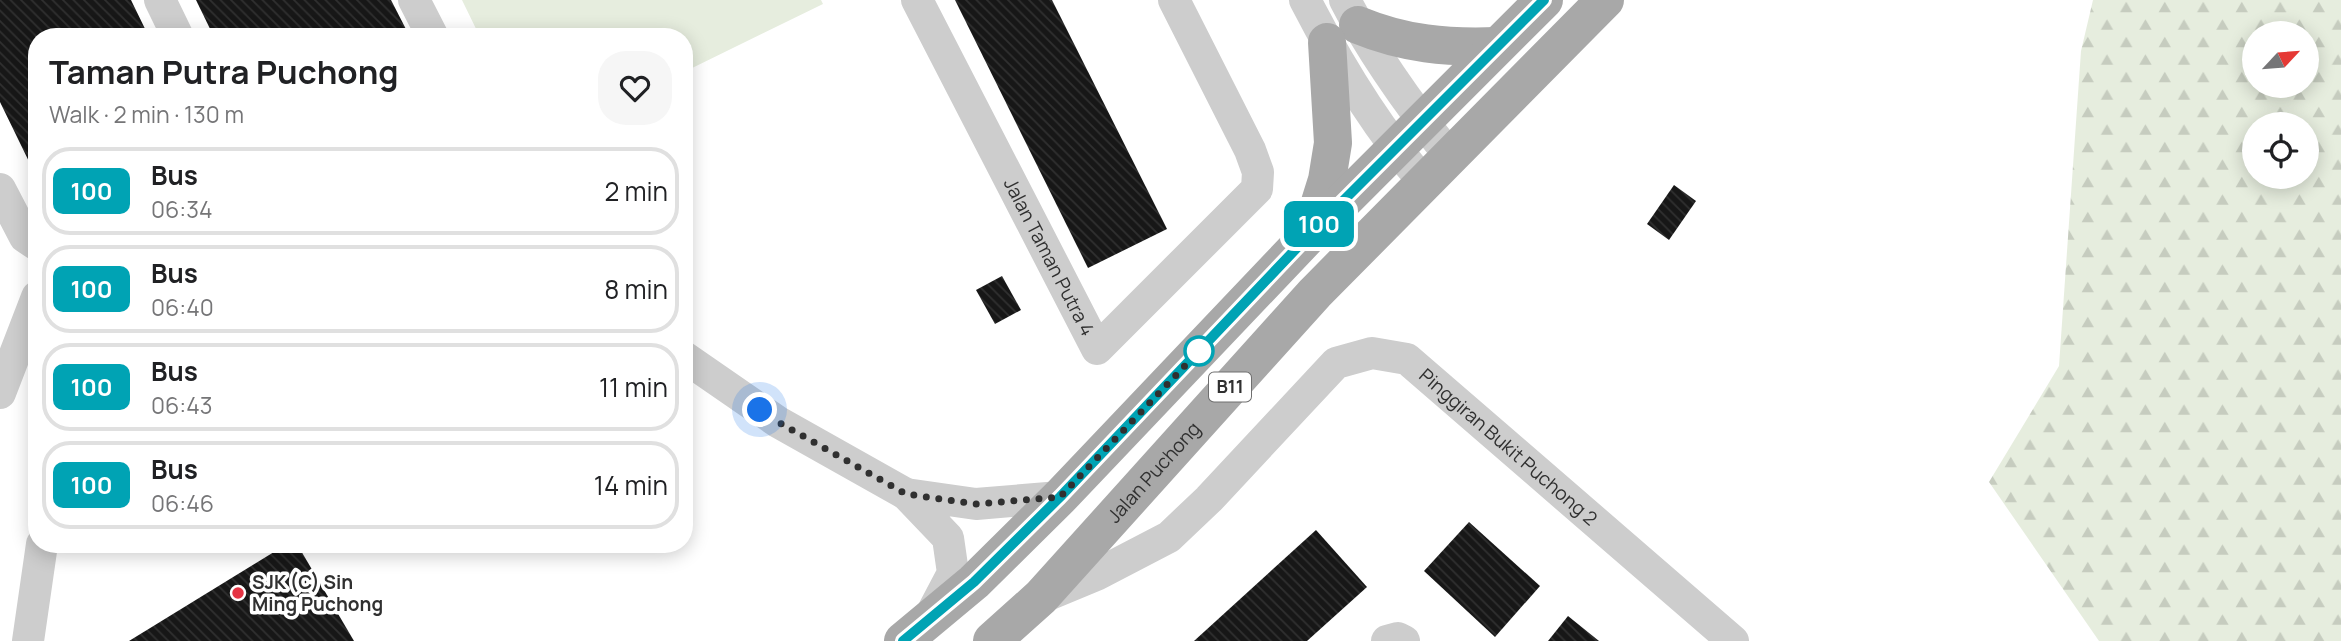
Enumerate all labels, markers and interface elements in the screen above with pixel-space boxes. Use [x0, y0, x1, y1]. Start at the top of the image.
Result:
north arrow [2242, 21, 2319, 98]
map controls [2242, 21, 2319, 189]
text: Taman Putra Puchong [49, 49, 399, 94]
button: heart [598, 51, 672, 125]
text: Walk · 2 min · 130 m [49, 98, 244, 130]
button: locate [2242, 112, 2319, 189]
text: Bus [151, 157, 198, 193]
text: 2 min [604, 173, 668, 209]
street label: Jalan Taman Putra 4 [998, 173, 1101, 340]
text: 100 [70, 174, 113, 207]
text: 06:34 [151, 193, 212, 225]
line badge: 100 [1279, 201, 1359, 247]
text: 100 [1298, 207, 1340, 240]
text: Bus [151, 255, 198, 291]
text: 8 min [604, 271, 668, 307]
text: 100 [70, 272, 113, 305]
text: 06:40 [151, 291, 214, 323]
unlabelled marker [1184, 336, 1214, 366]
text: Bus [151, 353, 198, 389]
street label: Pinggiran Bukit Puchong 2 [1414, 362, 1603, 531]
text: 11 min [599, 369, 668, 405]
text: 100 [70, 370, 113, 403]
road number: B11 [1209, 372, 1251, 402]
text: 06:43 [151, 389, 212, 421]
your location [742, 392, 777, 427]
street label: Jalan Puchong [1101, 416, 1206, 528]
text: Bus [151, 451, 198, 487]
text: 14 min [594, 467, 668, 503]
text: 100 [70, 468, 113, 501]
text: 06:46 [151, 487, 214, 519]
place label: SJK (C) Sin Ming Puchong [252, 569, 383, 617]
marker: SJK (C) Sin Ming Puchong [230, 585, 246, 601]

